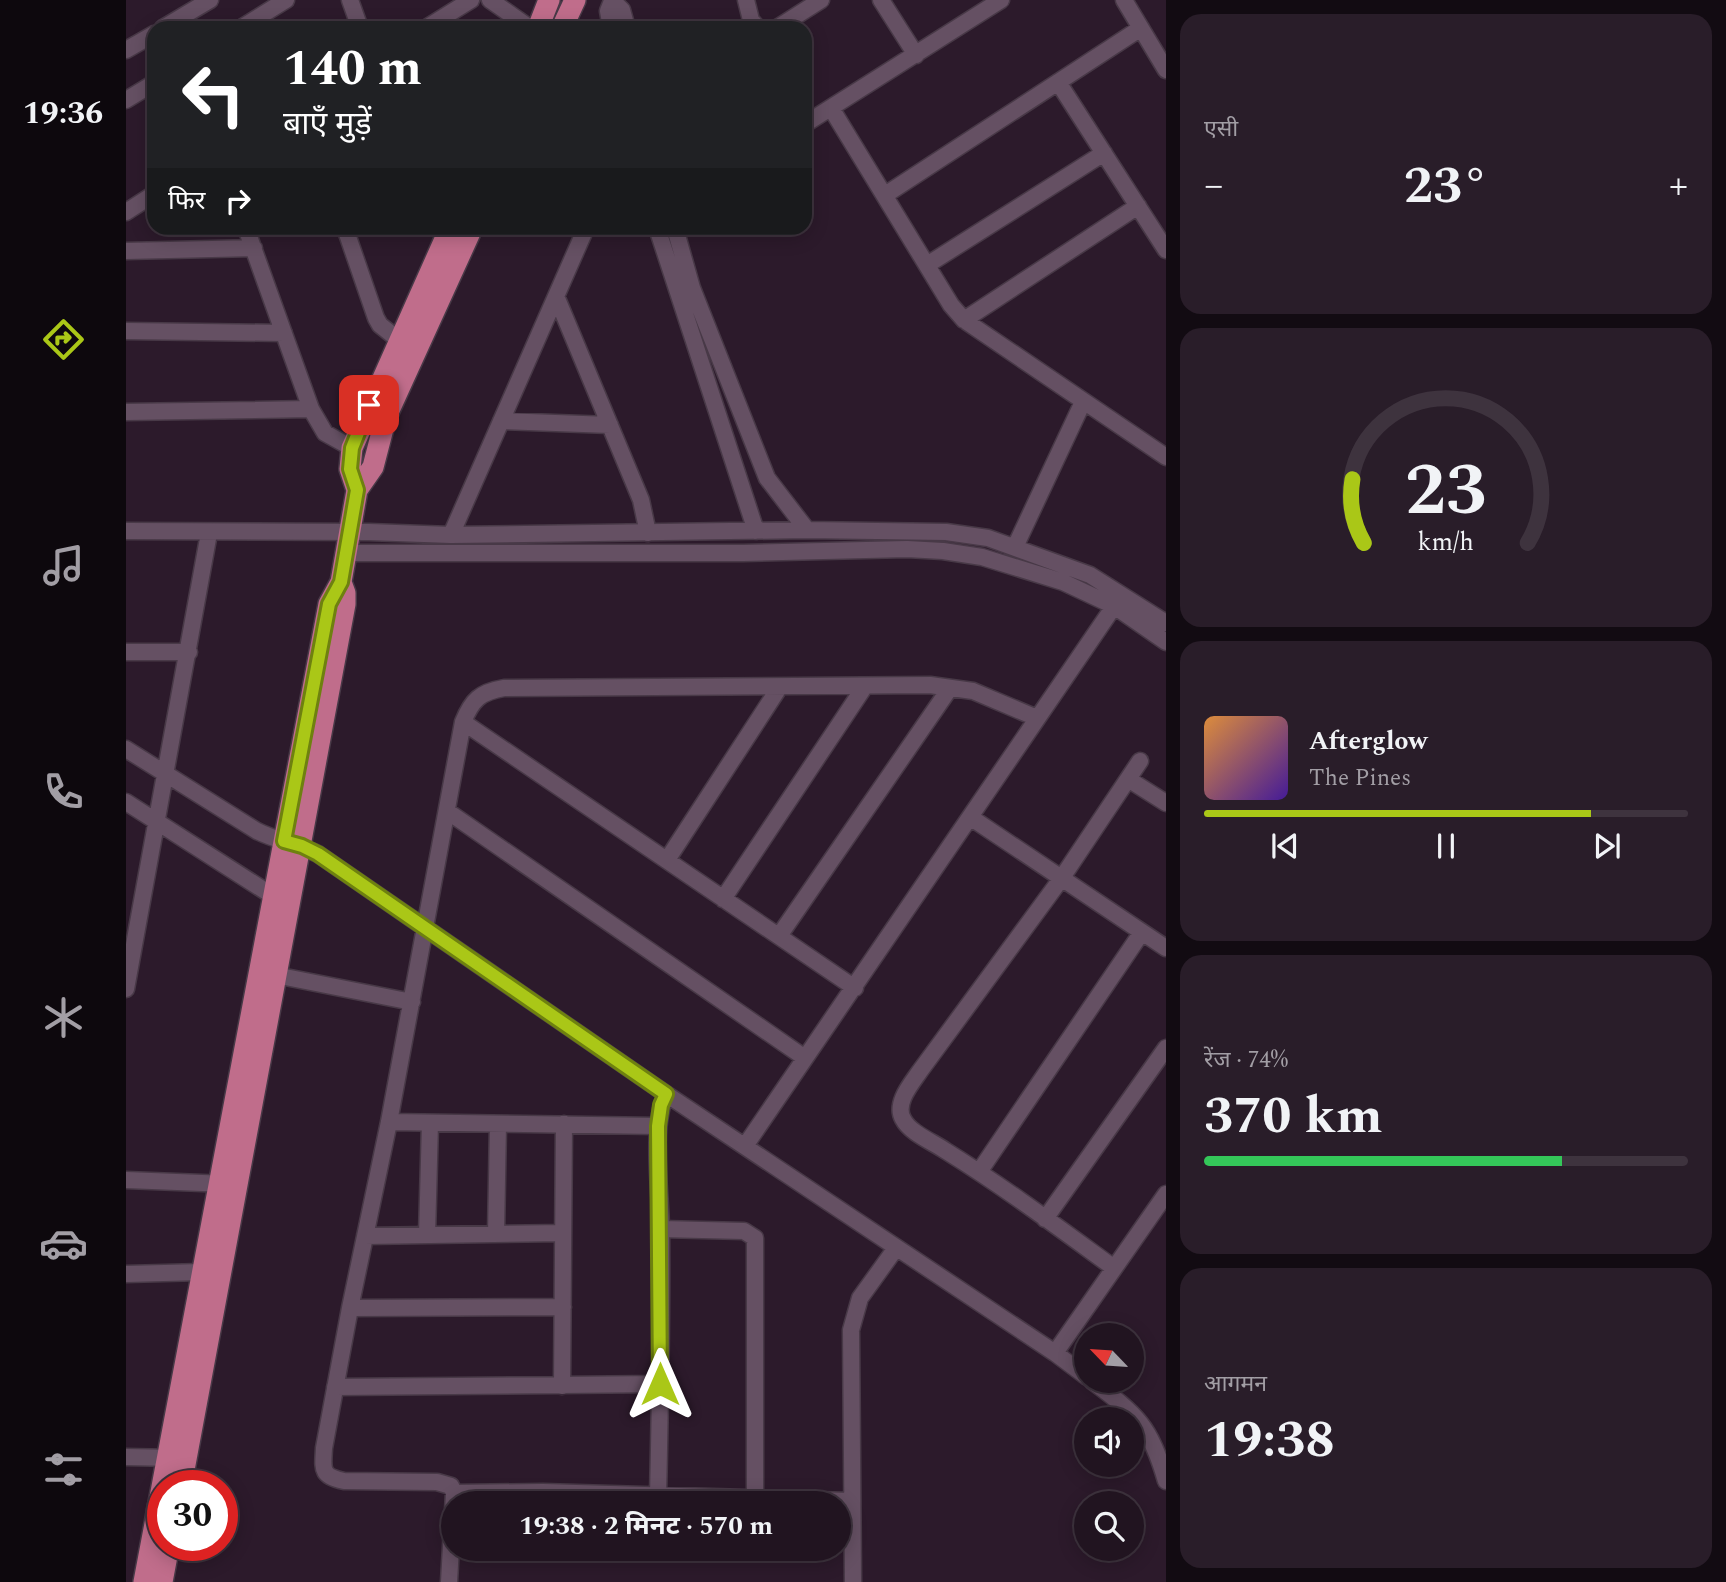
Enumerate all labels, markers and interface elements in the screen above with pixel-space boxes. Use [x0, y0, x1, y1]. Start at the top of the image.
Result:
text: 140 m [283, 32, 422, 107]
icon: left [168, 49, 259, 140]
text: 19:36 [23, 89, 103, 138]
text: बाएँ मुड़ें [283, 100, 372, 149]
text: एसी [1204, 112, 1238, 147]
text: 23° [1404, 147, 1488, 226]
text: − [1204, 157, 1223, 215]
text: + [1669, 157, 1688, 215]
text: फिर [168, 181, 205, 221]
icon: right [219, 182, 257, 220]
icon: directions [39, 315, 88, 364]
pin [339, 375, 399, 435]
icon: arrive [350, 386, 388, 424]
text: 23 [1405, 437, 1487, 548]
text: km/h [1418, 524, 1474, 562]
icon: music [39, 541, 88, 590]
text: Afterglow [1309, 721, 1428, 761]
text: The Pines [1309, 761, 1411, 796]
icon: phone [39, 767, 88, 816]
icon: previous [1266, 827, 1304, 865]
icon: pause [1427, 827, 1465, 865]
icon: next [1588, 827, 1626, 865]
icon: climate [39, 993, 88, 1042]
text: रेंज · 74% [1204, 1043, 1288, 1078]
text: 370 km [1204, 1077, 1383, 1156]
icon: car [39, 1219, 88, 1268]
north arrow [1074, 1323, 1144, 1393]
map controls [1074, 1323, 1144, 1561]
position arrow [623, 1347, 697, 1421]
text: आगमन [1204, 1367, 1267, 1402]
text: 19:38 [1204, 1401, 1335, 1480]
button: sound [1074, 1407, 1144, 1477]
icon: filters [39, 1445, 88, 1494]
speed limit sign: 30 [147, 1470, 238, 1561]
button: search [1074, 1491, 1144, 1561]
text: 19:38 · 2 मिनट · 570 m [519, 1506, 773, 1546]

